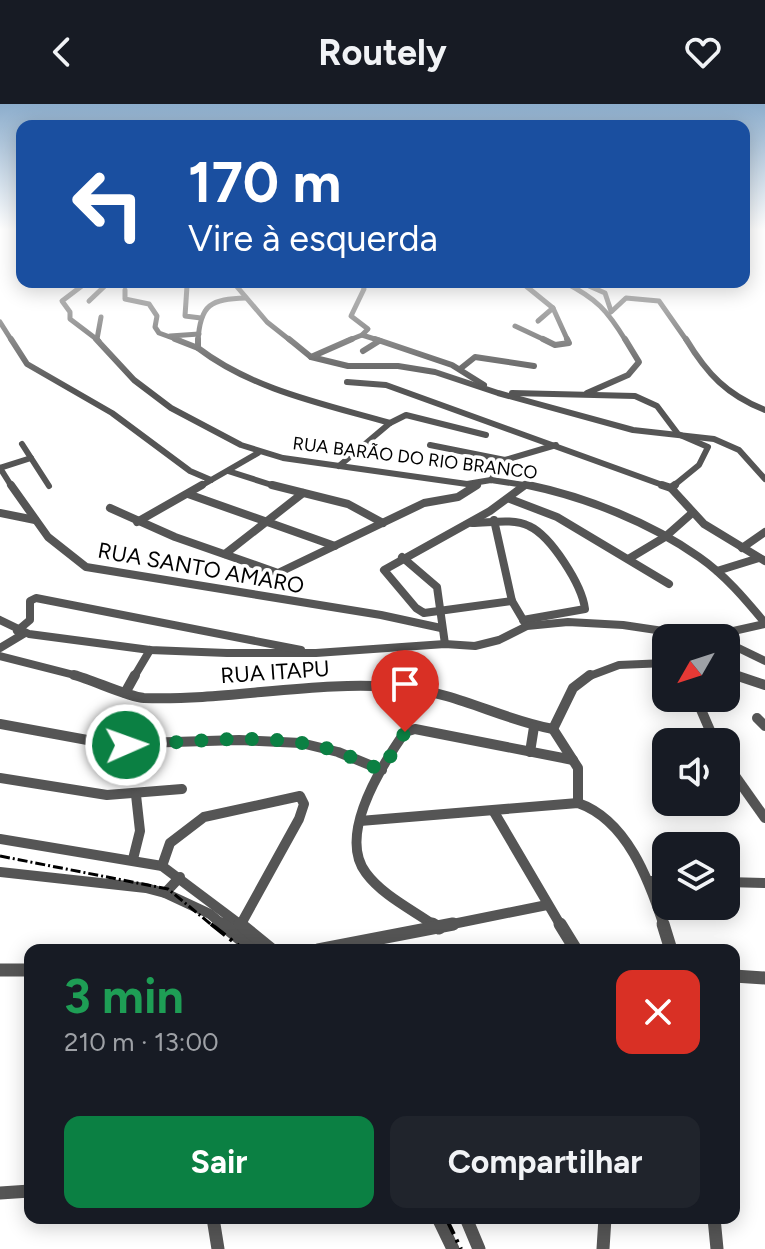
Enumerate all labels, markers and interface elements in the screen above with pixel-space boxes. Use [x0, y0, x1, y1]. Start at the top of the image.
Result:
icon: back [40, 30, 84, 74]
icon: heart [681, 30, 725, 74]
text: Routely [318, 31, 447, 74]
text: 170 m [188, 149, 341, 216]
icon: left [56, 152, 160, 256]
text: Vire à esquerda [188, 217, 438, 260]
street label: RUA BARÃO DO RIO BRANCO [291, 432, 539, 484]
street label: RUA SANTO AMARO [96, 537, 306, 599]
north arrow [652, 624, 740, 712]
map controls [652, 624, 740, 920]
pin [371, 650, 439, 732]
street label: RUA ITAPU [219, 655, 331, 689]
icon: arrive [383, 662, 427, 706]
position arrow [84, 703, 168, 787]
button: sound [652, 728, 740, 816]
button: layers [652, 832, 740, 920]
text: 3 min [64, 967, 184, 1025]
button: close [616, 970, 700, 1054]
text: 210 m · 13:00 [64, 1026, 219, 1058]
button: Sair [64, 1116, 374, 1208]
button: Compartilhar [390, 1116, 700, 1208]

